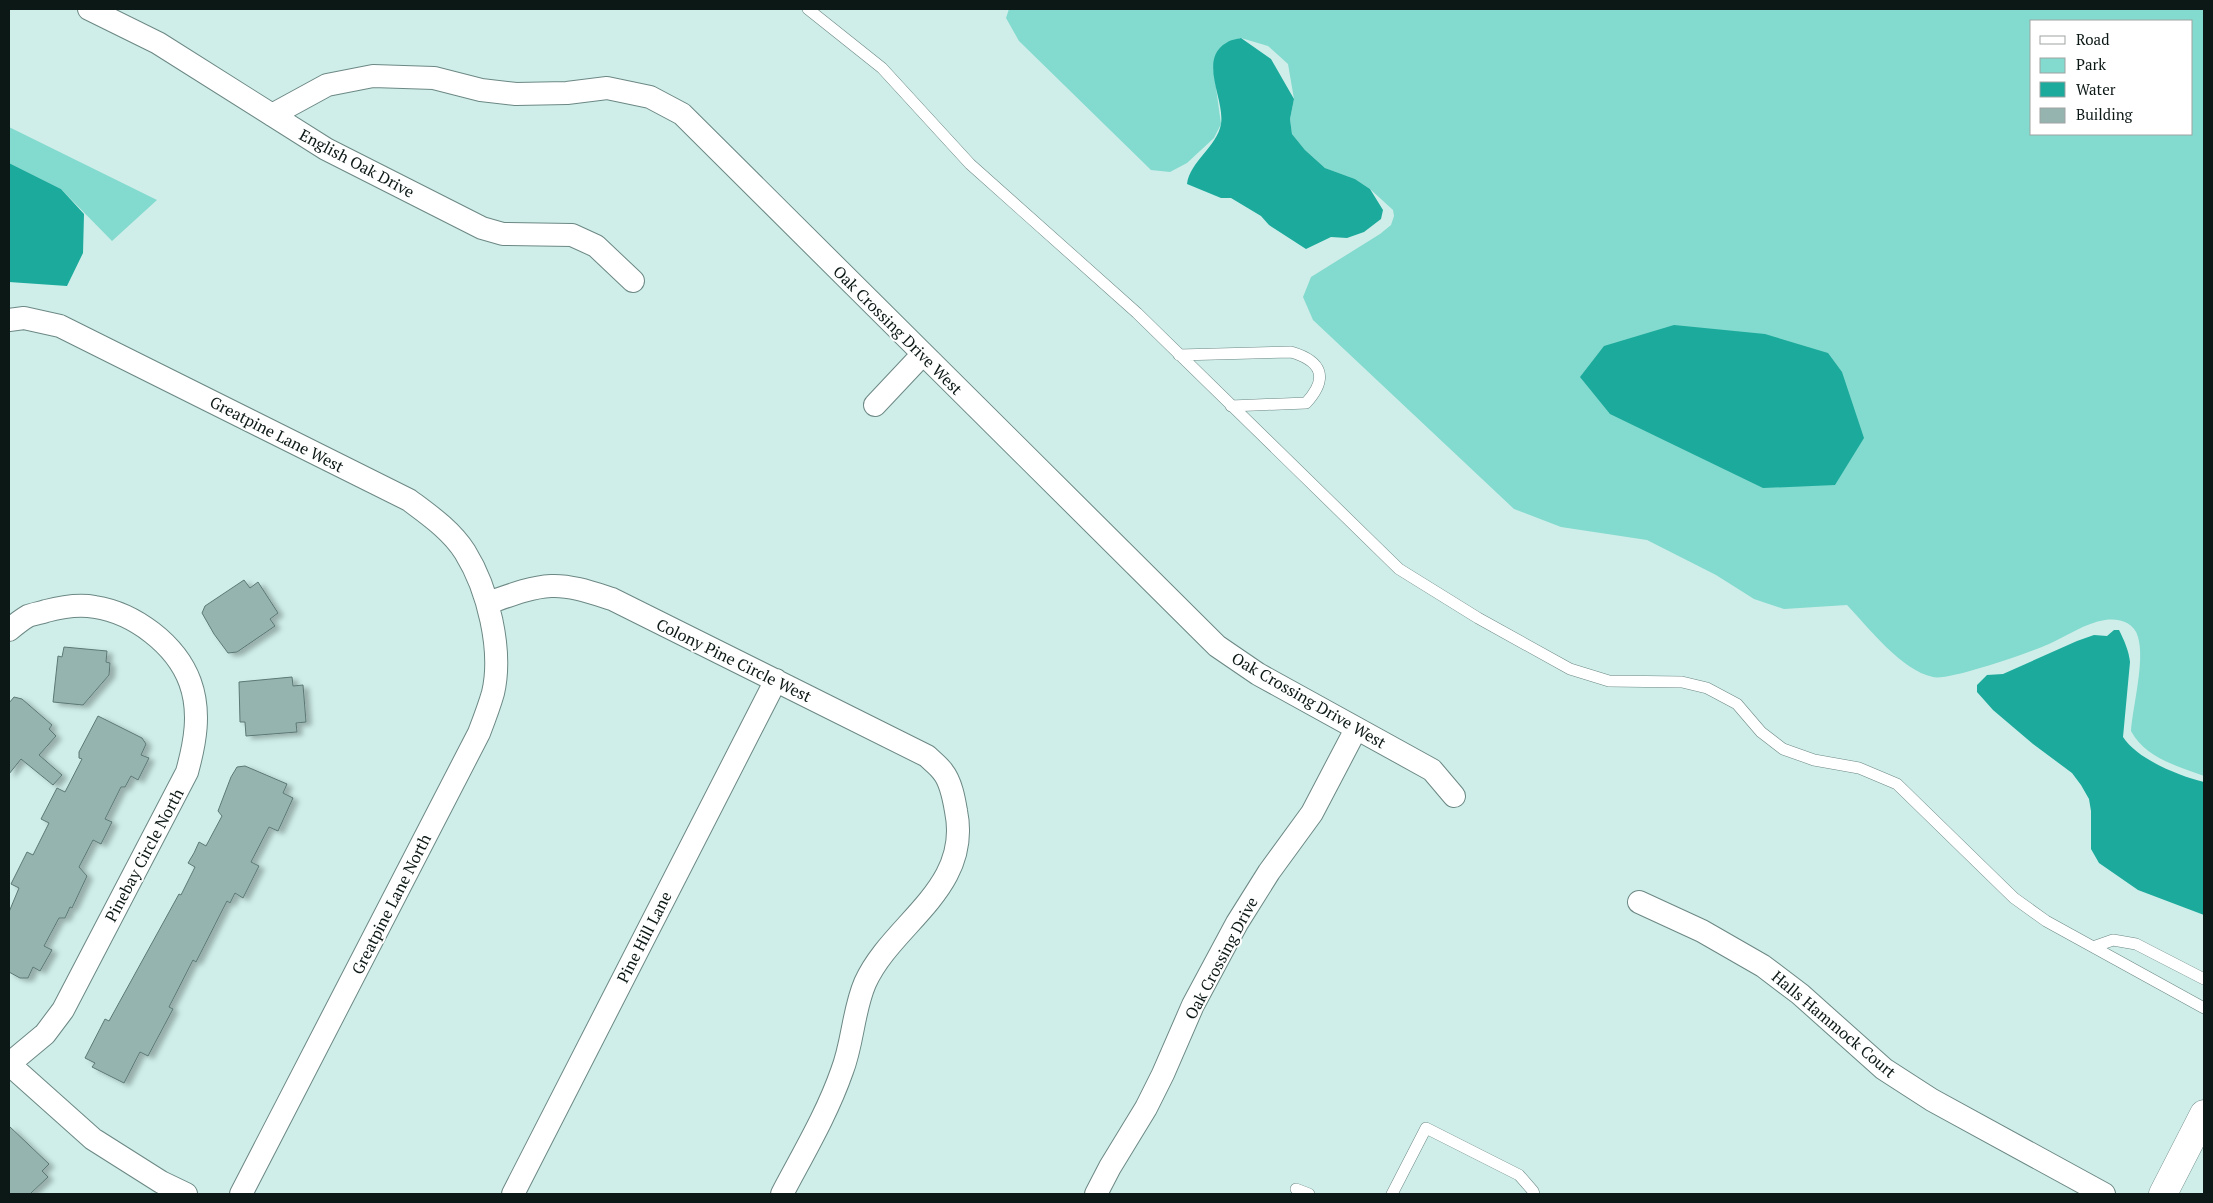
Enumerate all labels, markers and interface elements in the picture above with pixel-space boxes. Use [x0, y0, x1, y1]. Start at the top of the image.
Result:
legend [2030, 20, 2193, 135]
text: Road [2076, 29, 2109, 49]
text: Park [2076, 54, 2106, 74]
text: Water [2076, 79, 2116, 99]
text: Building [2076, 104, 2134, 124]
street label: English Oak Drive [296, 123, 418, 203]
street label: Oak Crossing Drive West [828, 260, 968, 400]
street label: Greatpine Lane West [206, 391, 348, 477]
street label: Colony Pine Circle West [653, 613, 815, 707]
street label: Oak Crossing Drive West [1228, 647, 1390, 753]
street label: Pinebay Circle North [100, 784, 189, 926]
street label: Greatpine Lane North [346, 829, 436, 978]
street label: Pine Hill Lane [611, 887, 677, 987]
street label: Oak Crossing Drive [1179, 893, 1263, 1023]
street label: Halls Hammock Court [1767, 965, 1901, 1083]

